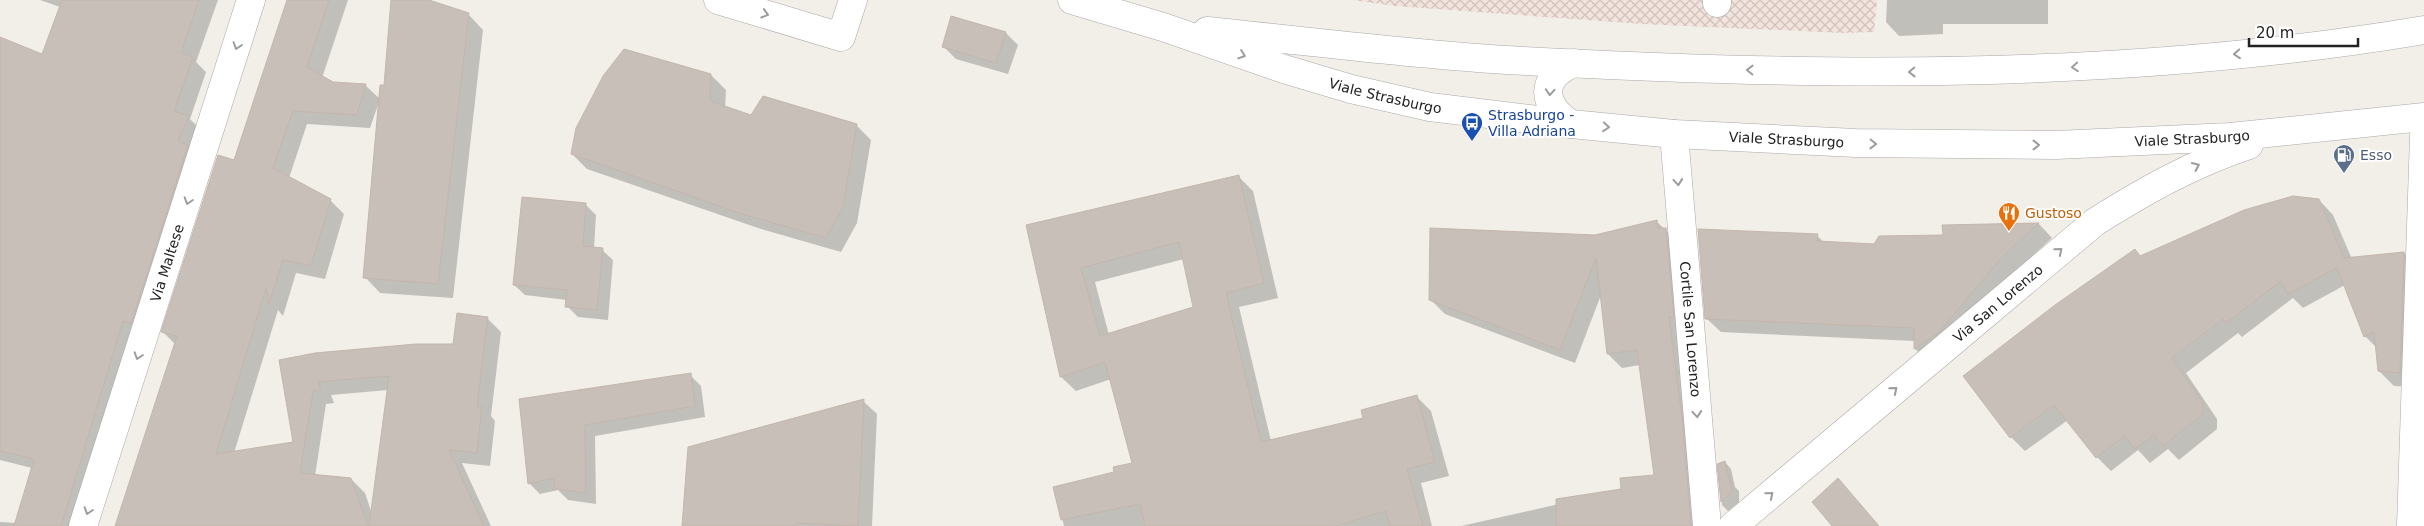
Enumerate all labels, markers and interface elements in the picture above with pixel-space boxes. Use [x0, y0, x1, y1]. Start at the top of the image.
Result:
one-way arrow [760, 9, 768, 19]
scale bar [2249, 15, 2358, 47]
text: 20 m [2256, 24, 2294, 42]
one-way arrow [232, 42, 242, 50]
one-way arrow [2233, 48, 2241, 59]
one-way arrow [1238, 49, 1246, 59]
one-way arrow [2071, 61, 2079, 72]
one-way arrow [1746, 65, 1754, 75]
one-way arrow [1908, 67, 1916, 77]
street label: Viale Strasburgo [1327, 75, 1443, 116]
one-way arrow [1545, 89, 1556, 97]
place label: Strasburgo - Villa Adriana [1488, 107, 1576, 139]
bus stop icon: Strasburgo - Villa Adriana [1460, 111, 1484, 142]
one-way arrow [1603, 122, 1611, 133]
street label: Viale Strasburgo [2134, 127, 2251, 149]
street label: Viale Strasburgo [1728, 129, 1844, 150]
one-way arrow [1870, 139, 1877, 149]
one-way arrow [2032, 140, 2040, 150]
fuel station icon: Esso [2332, 143, 2356, 174]
place label: Esso [2360, 147, 2392, 163]
one-way arrow [2191, 161, 2200, 172]
one-way arrow [1673, 179, 1684, 187]
one-way arrow [183, 197, 193, 205]
restaurant icon: Gustoso [1997, 201, 2021, 232]
place label: Gustoso [2025, 205, 2082, 221]
street label: Via Maltese [147, 222, 187, 304]
one-way arrow [2053, 248, 2062, 257]
street label: Cortile San Lorenzo [1677, 261, 1704, 398]
street label: Via San Lorenzo [1950, 261, 2046, 346]
one-way arrow [134, 352, 144, 360]
one-way arrow [1888, 387, 1897, 395]
one-way arrow [1692, 410, 1703, 418]
one-way arrow [1764, 492, 1773, 500]
one-way arrow [84, 506, 94, 515]

